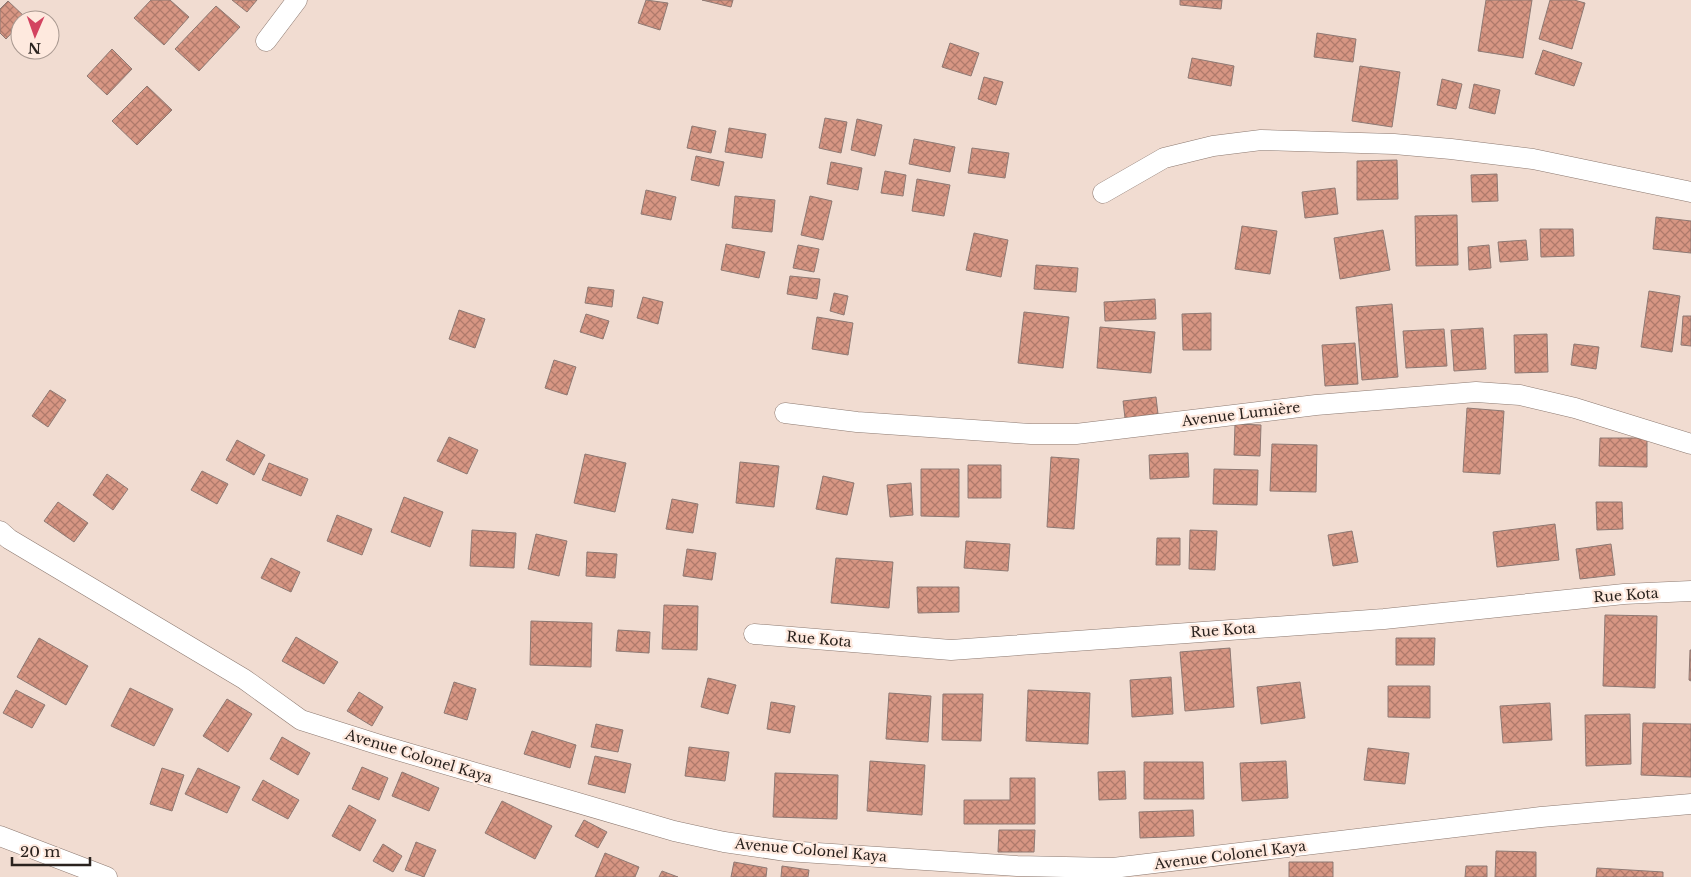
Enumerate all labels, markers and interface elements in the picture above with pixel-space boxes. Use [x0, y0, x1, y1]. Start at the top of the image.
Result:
north arrow [10, 10, 60, 60]
text: N [28, 39, 41, 57]
street label: Avenue Lumière [1180, 398, 1301, 430]
street label: Rue Kota [1593, 584, 1659, 606]
street label: Rue Kota [1190, 619, 1256, 641]
street label: Rue Kota [786, 627, 852, 651]
street label: Avenue Colonel Kaya [342, 725, 495, 787]
scale bar [12, 834, 90, 866]
street label: Avenue Colonel Kaya [733, 834, 888, 866]
street label: Avenue Colonel Kaya [1152, 837, 1307, 873]
text: 20 m [20, 842, 60, 861]

